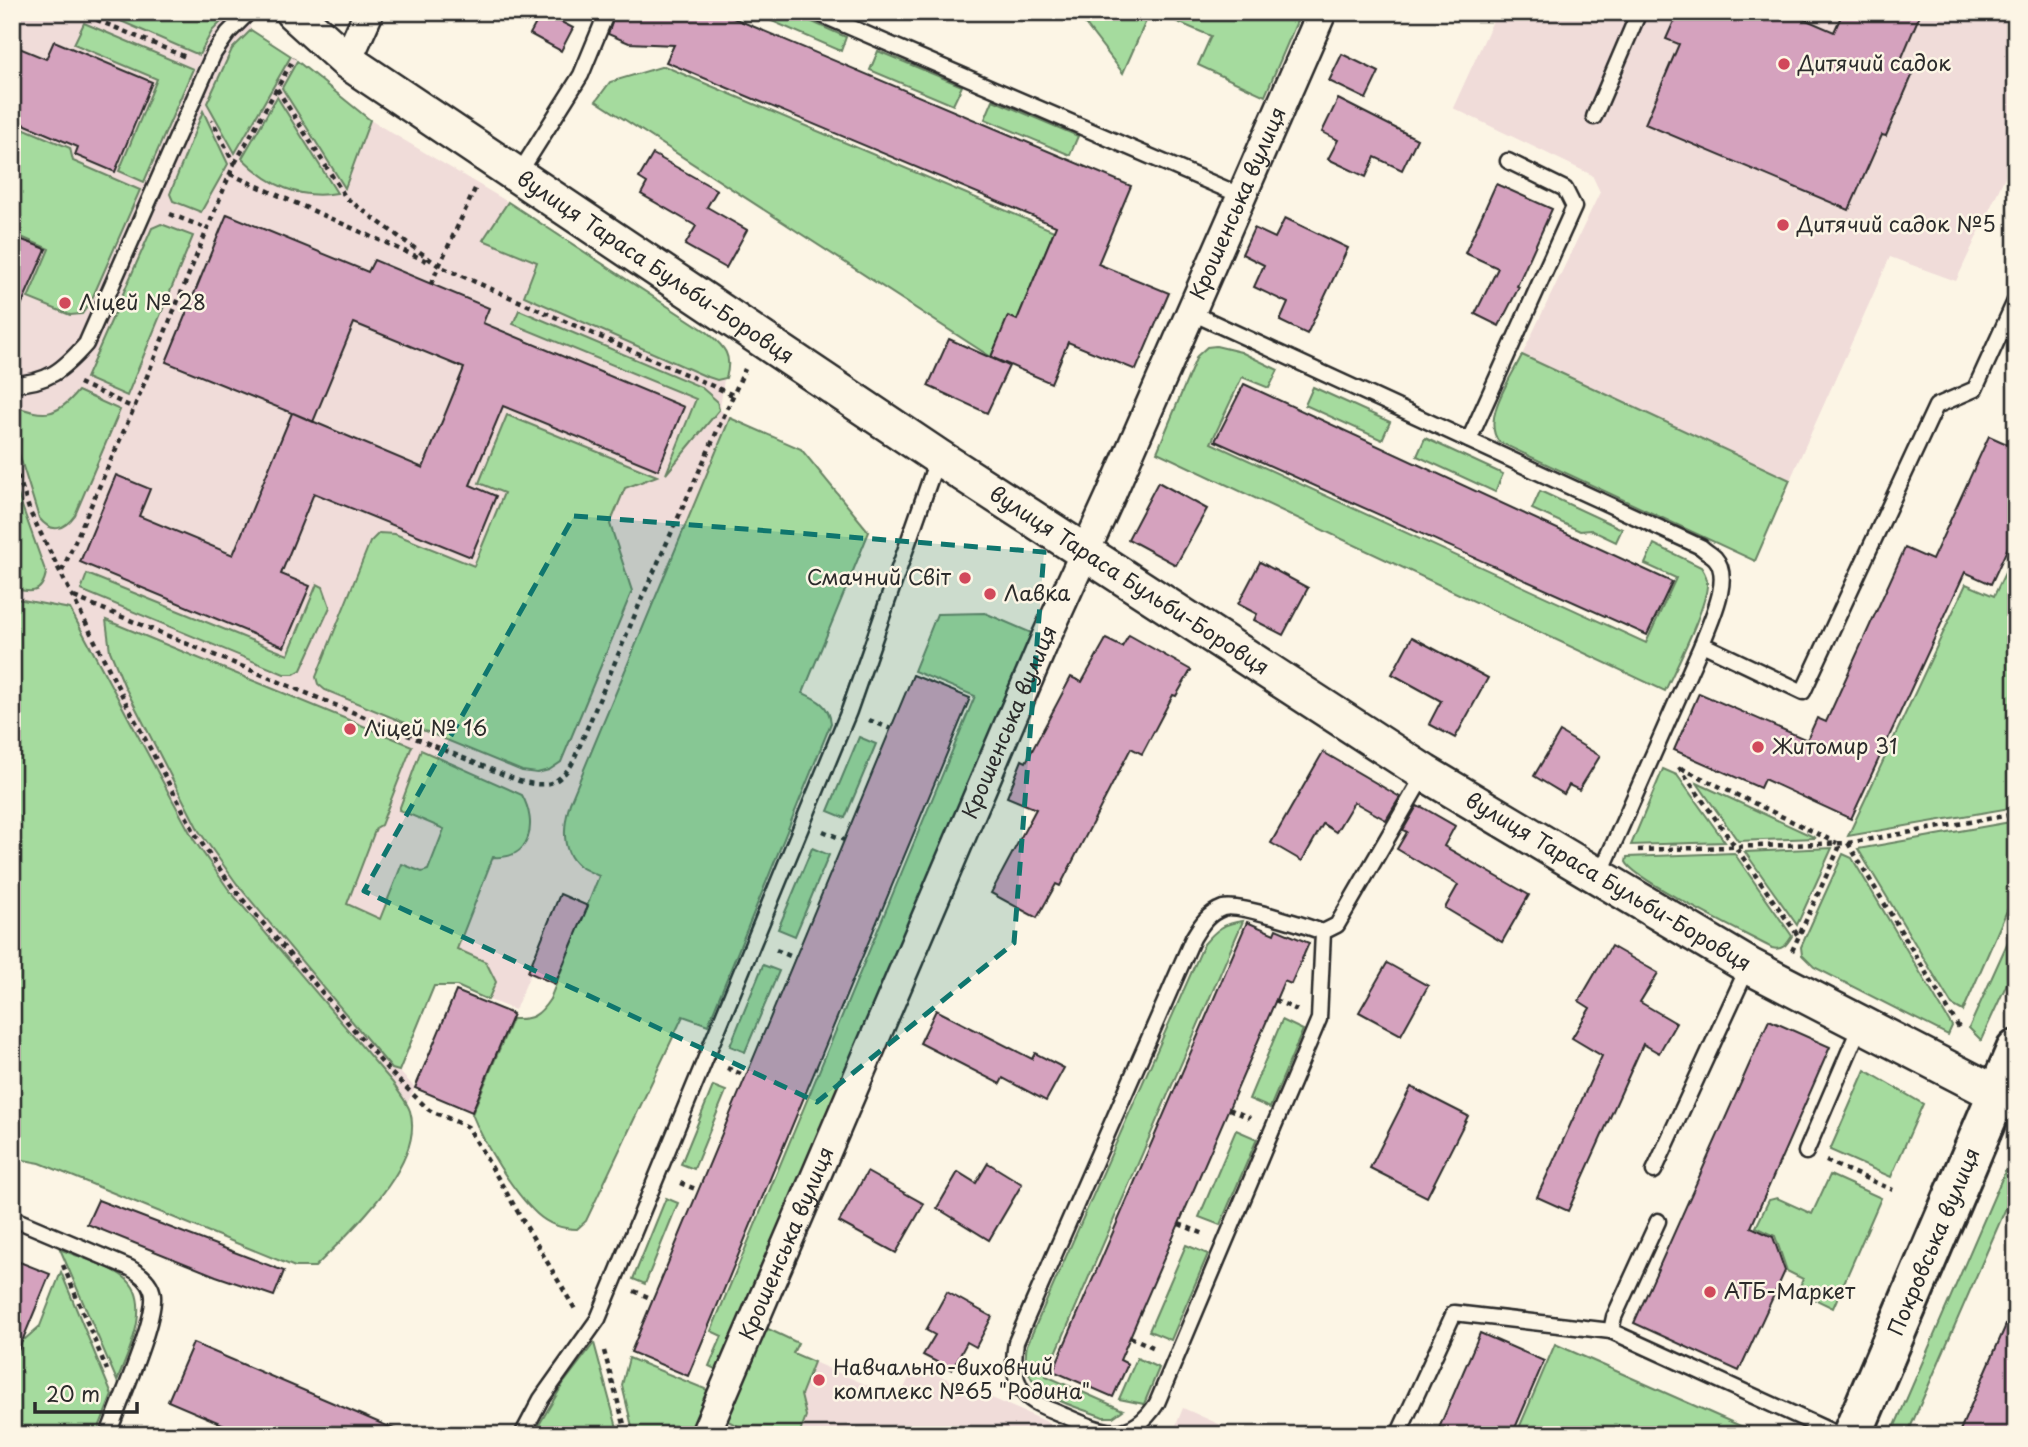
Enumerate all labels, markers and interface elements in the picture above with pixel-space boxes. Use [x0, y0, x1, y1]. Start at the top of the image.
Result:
place label: Дитячий садок [1797, 46, 1951, 78]
marker: Дитячий садок [1776, 56, 1792, 72]
street label: Крошенська вулиця [1180, 101, 1293, 304]
street label: вулиця Тараса Бульби-Боровця [511, 161, 801, 370]
place label: Дитячий садок №5 [1796, 207, 1996, 239]
marker: Дитячий садок №5 [1775, 217, 1791, 233]
place label: Ліцей № 28 [79, 285, 206, 317]
marker: Ліцей № 28 [57, 295, 73, 311]
street label: вулиця Тараса Бульби-Боровця [984, 477, 1276, 682]
place label: Смачний Світ [807, 560, 952, 592]
marker: Смачний Світ [957, 570, 973, 586]
place label: Лавка [1004, 576, 1070, 608]
marker: Лавка [982, 586, 998, 602]
street label: Крошенська вулиця [952, 619, 1064, 824]
place label: Ліцей № 16 [364, 711, 487, 743]
marker: Ліцей № 16 [342, 721, 358, 737]
place label: Житомир 31 [1772, 729, 1897, 761]
marker: Житомир 31 [1750, 739, 1766, 755]
street label: вулиця Тараса Бульби-Боровця [1460, 783, 1758, 978]
street label: Крошенська вулиця [729, 1141, 841, 1345]
street label: Покровська вулиця [1878, 1142, 1987, 1340]
place label: АТБ-Маркет [1724, 1274, 1856, 1306]
marker: АТБ-Маркет [1702, 1284, 1718, 1300]
place label: Навчально-виховний комплекс №65 "Родина" [833, 1350, 1090, 1406]
scale bar [35, 1370, 136, 1414]
marker: Навчально-виховний комплекс №65 "Родина" [811, 1372, 827, 1388]
text: 20 m [46, 1377, 100, 1409]

